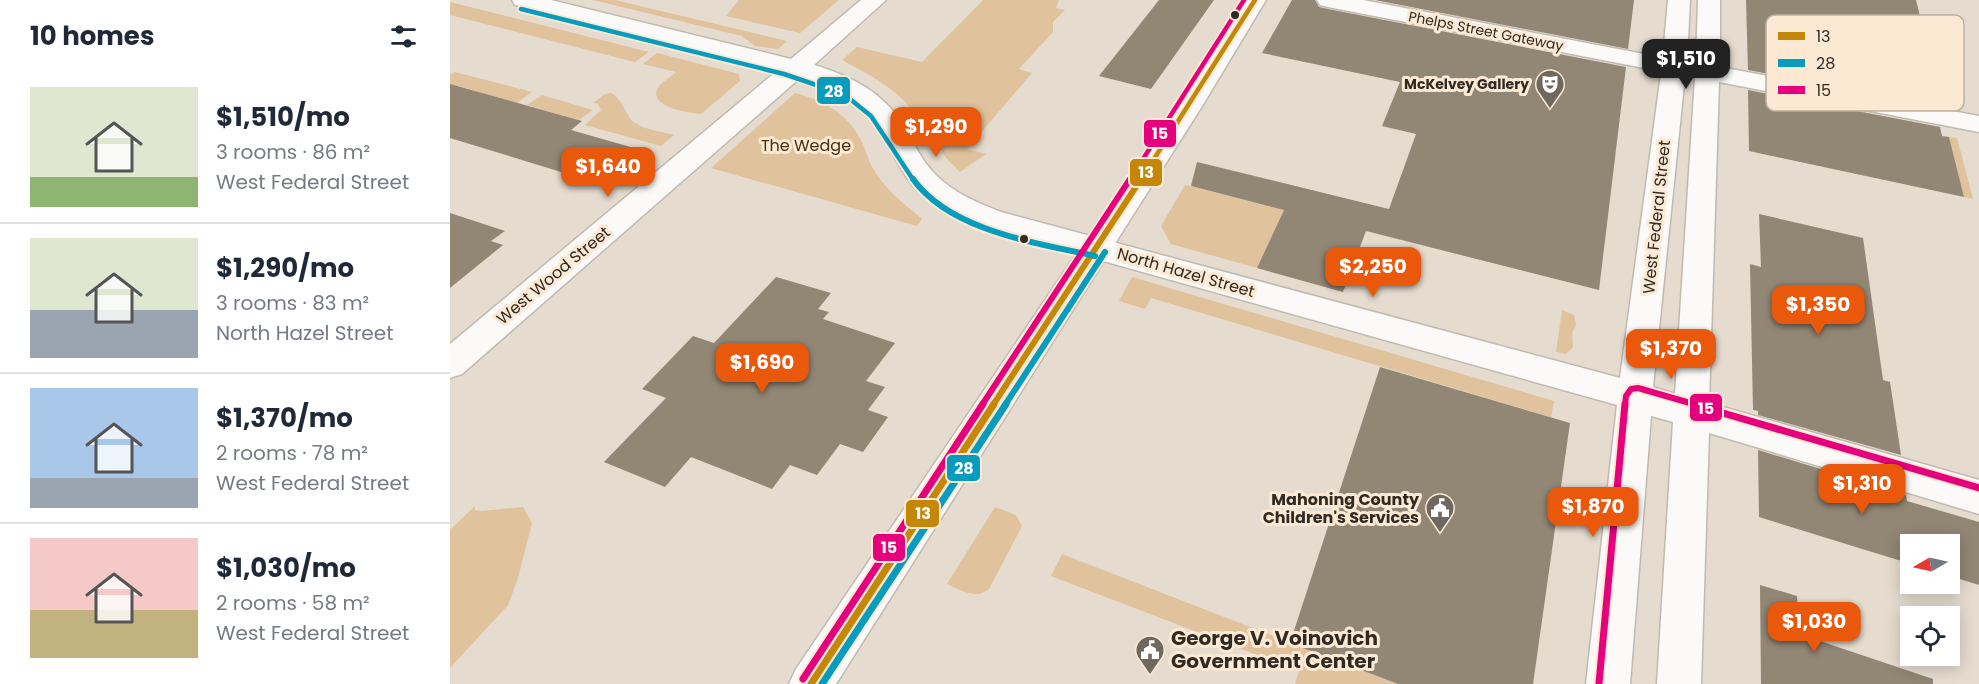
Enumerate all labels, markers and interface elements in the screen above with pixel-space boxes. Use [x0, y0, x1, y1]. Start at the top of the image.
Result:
street label: Phelps Street Gateway [1407, 6, 1565, 56]
unlabelled marker [1229, 9, 1241, 21]
legend [1766, 15, 1964, 111]
text: 10 homes [30, 18, 154, 54]
icon: filters [387, 20, 420, 53]
text: 13 [1816, 25, 1831, 48]
pin: $1,510 [1637, 39, 1735, 90]
text: $1,510 [1656, 44, 1716, 72]
text: 28 [1816, 52, 1835, 75]
theatre icon: McKelvey Gallery [1534, 68, 1566, 110]
place label: McKelvey Gallery [1404, 74, 1529, 94]
line badge: 28 [816, 76, 851, 105]
text: 15 [1816, 79, 1831, 102]
text: 28 [824, 80, 844, 103]
text: $1,510/mo [216, 99, 350, 135]
pin: $1,290 [887, 107, 985, 158]
icon: home [78, 111, 150, 183]
text: $1,290 [904, 112, 968, 140]
line badge: 15 [1143, 119, 1177, 148]
text: 15 [1152, 122, 1168, 145]
park label: The Wedge [761, 134, 851, 157]
text: 3 rooms · 86 m² [216, 138, 370, 166]
street label: West Federal Street [1637, 139, 1676, 295]
pin: $1,640 [559, 147, 657, 198]
text: $1,640 [575, 152, 641, 180]
line badge: 13 [1129, 158, 1163, 187]
text: 13 [1138, 161, 1154, 184]
text: West Federal Street [216, 168, 409, 196]
street label: West Wood Street [492, 221, 615, 330]
unlabelled marker [1018, 233, 1030, 245]
street label: North Hazel Street [1114, 242, 1257, 303]
pin: $2,250 [1324, 247, 1422, 298]
text: $1,290/mo [216, 250, 354, 286]
text: $2,250 [1339, 252, 1407, 280]
icon: home [78, 262, 150, 334]
pin: $1,350 [1769, 285, 1867, 336]
text: 3 rooms · 83 m² [216, 289, 369, 317]
text: $1,350 [1786, 290, 1850, 318]
text: North Hazel Street [216, 319, 393, 347]
pin: $1,370 [1622, 329, 1720, 380]
text: $1,370 [1640, 334, 1702, 362]
pin: $1,690 [713, 343, 811, 394]
text: $1,690 [730, 348, 794, 376]
line badge: 15 [1689, 393, 1723, 422]
text: 15 [1698, 397, 1714, 420]
text: $1,370/mo [216, 400, 353, 436]
icon: home [78, 412, 150, 484]
text: 2 rooms · 78 m² [216, 439, 368, 467]
line badge: 28 [946, 454, 981, 482]
text: 28 [954, 457, 974, 480]
pin: $1,310 [1813, 464, 1911, 515]
text: West Federal Street [216, 469, 409, 497]
text: $1,310 [1832, 469, 1892, 497]
pin: $1,870 [1544, 487, 1642, 538]
place label: Mahoning County Children's Services [1263, 488, 1420, 529]
public building icon: Mahoning County Children's Services [1424, 492, 1456, 534]
text: $1,870 [1561, 492, 1625, 520]
line badge: 13 [905, 499, 940, 528]
text: 13 [915, 502, 931, 525]
line badge: 15 [872, 533, 906, 562]
north arrow [1900, 534, 1960, 594]
map controls [1900, 534, 1960, 666]
text: 15 [881, 536, 897, 559]
text: $1,030/mo [216, 550, 356, 586]
icon: home [78, 562, 150, 634]
text: 2 rooms · 58 m² [216, 589, 370, 617]
pin: $1,030 [1765, 602, 1863, 653]
button: locate [1900, 606, 1960, 666]
text: $1,030 [1782, 607, 1846, 635]
text: West Federal Street [216, 619, 409, 647]
place label: George V. Voinovich Government Center [1171, 624, 1378, 675]
public building icon: George V. Voinovich Government Center [1134, 634, 1166, 676]

